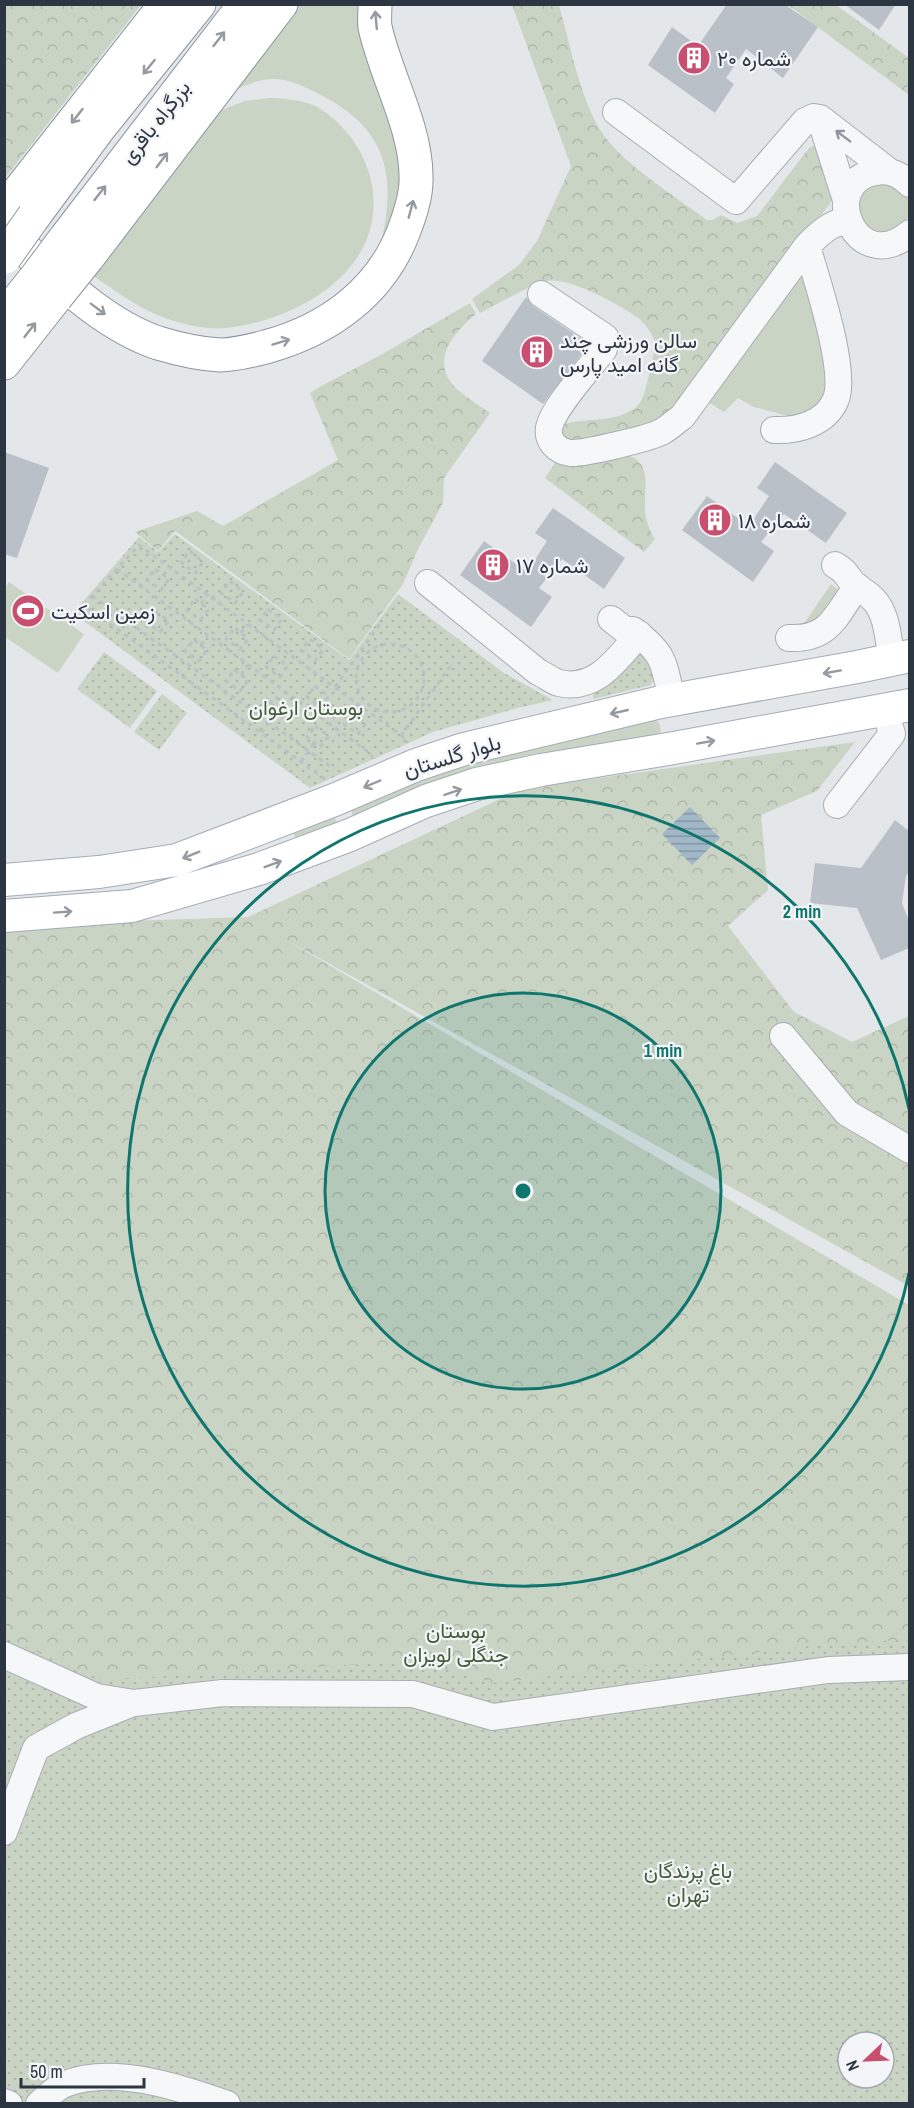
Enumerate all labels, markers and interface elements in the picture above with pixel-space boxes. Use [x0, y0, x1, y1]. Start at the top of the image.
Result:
one-way arrow [370, 11, 381, 31]
one-way arrow [212, 31, 225, 47]
building icon: شماره ۲۰ [676, 40, 712, 76]
place label: شماره ۲۰ [717, 44, 791, 73]
one-way arrow [142, 59, 156, 74]
street label: بزرگراه باقری [113, 74, 197, 170]
one-way arrow [71, 108, 84, 124]
one-way arrow [835, 130, 851, 143]
one-way arrow [156, 152, 169, 168]
one-way arrow [94, 186, 106, 202]
one-way arrow [406, 200, 417, 219]
one-way arrow [89, 303, 105, 316]
one-way arrow [24, 322, 37, 338]
place label: سالن ورزشی چند گانه امید پارس [560, 326, 697, 379]
building icon: سالن ورزشی چند گانه امید پارس [519, 334, 555, 370]
one-way arrow [271, 336, 290, 347]
building icon: شماره ۱۸ [697, 502, 733, 538]
place label: شماره ۱۸ [738, 506, 811, 535]
building icon: شماره ۱۷ [475, 547, 511, 583]
place label: شماره ۱۷ [516, 551, 589, 580]
sports icon: زمین اسکیت [10, 593, 46, 629]
place label: زمین اسکیت [51, 597, 155, 626]
one-way arrow [822, 667, 842, 678]
park label: بوستان ارغوان [249, 693, 363, 722]
one-way arrow [610, 707, 630, 718]
street label: بلوار گلستان [400, 727, 504, 785]
one-way arrow [696, 736, 716, 747]
one-way arrow [364, 779, 382, 790]
one-way arrow [444, 785, 462, 796]
one-way arrow [182, 850, 200, 861]
one-way arrow [263, 858, 281, 869]
text: 2 min [783, 899, 821, 924]
one-way arrow [52, 906, 72, 917]
text: 1 min [644, 1038, 682, 1063]
centre of rings [513, 1181, 533, 1201]
park label: بوستان جنگلی لویزان [403, 1616, 509, 1669]
park label: باغ پرندگان تهران [644, 1856, 732, 1909]
north arrow [836, 2030, 896, 2090]
scale bar [21, 2051, 144, 2089]
text: N [840, 2057, 864, 2075]
text: 50 m [30, 2059, 63, 2084]

